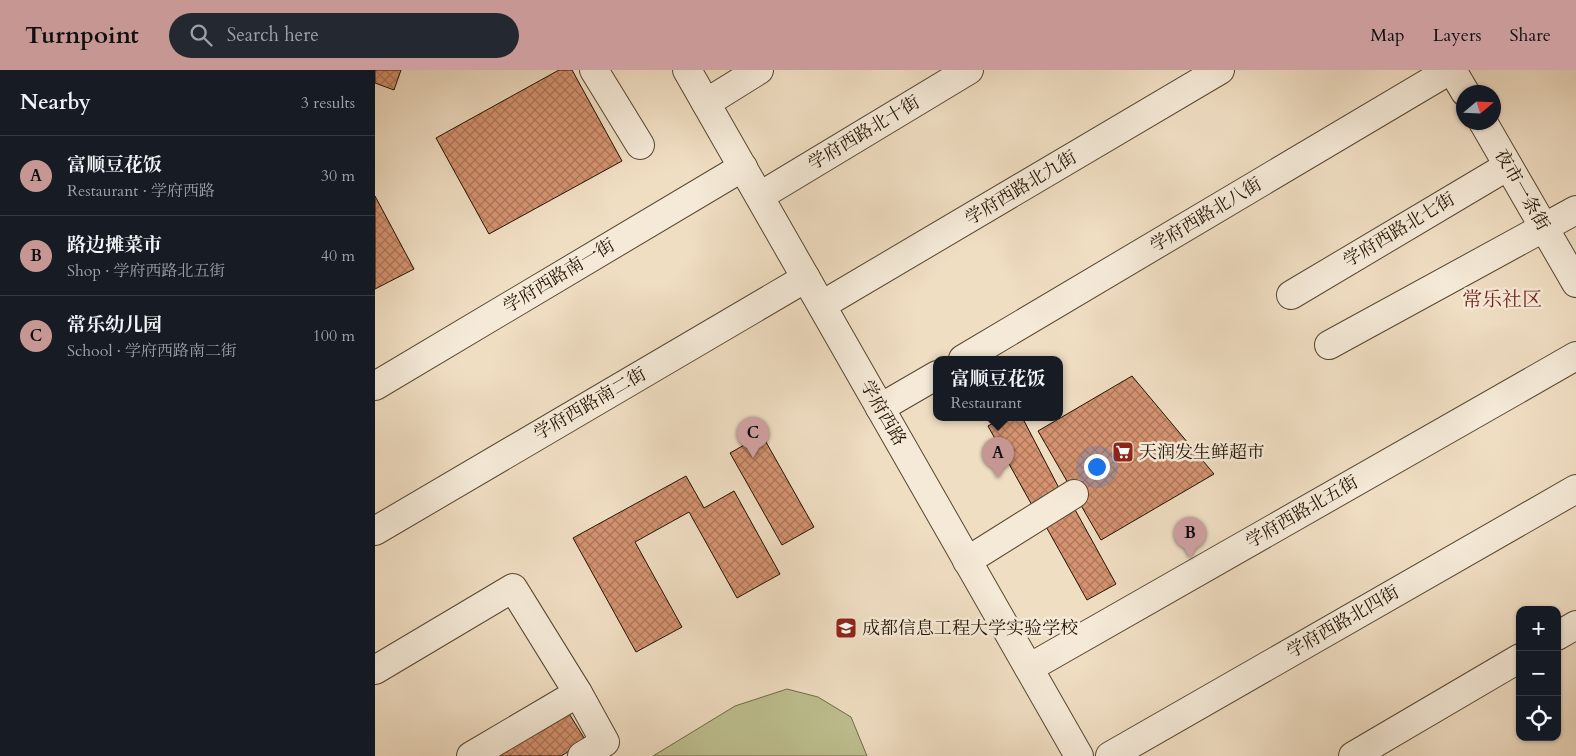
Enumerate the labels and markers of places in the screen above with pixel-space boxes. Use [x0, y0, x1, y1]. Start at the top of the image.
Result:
pin: C [737, 417, 769, 458]
pin: A [982, 437, 1014, 478]
supermarket icon: 天润发生鲜超市 [1111, 440, 1135, 464]
place label: 天润发生鲜超市 [1139, 440, 1265, 465]
pin: B [1174, 517, 1206, 558]
school or university icon: 成都信息工程大学实验学校 [834, 616, 858, 640]
place label: 成都信息工程大学实验学校 [862, 616, 1078, 641]

